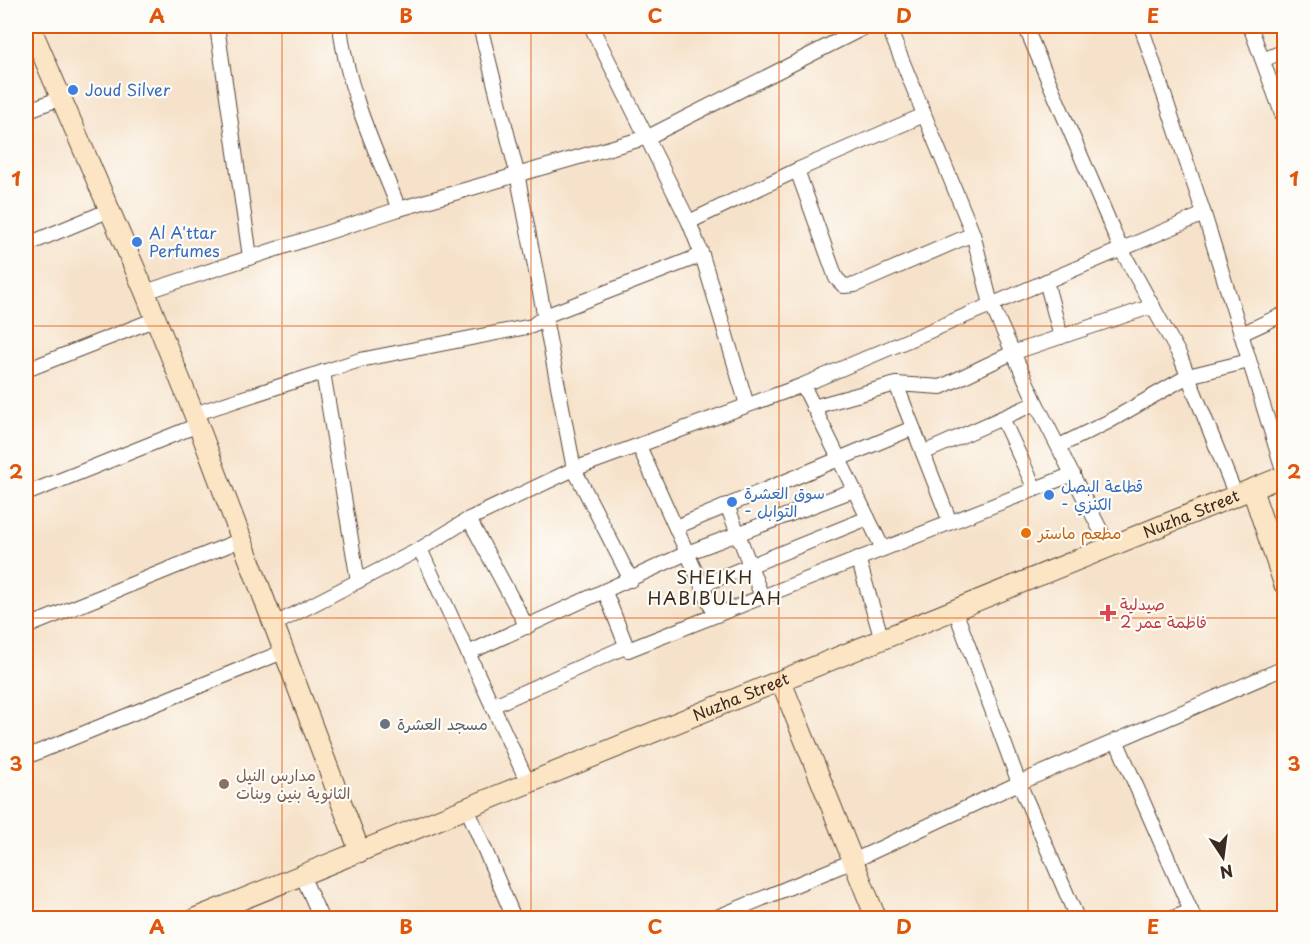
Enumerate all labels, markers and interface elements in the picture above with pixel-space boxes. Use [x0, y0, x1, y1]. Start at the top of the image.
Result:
text: A [149, 0, 165, 30]
text: B [399, 0, 413, 30]
text: C [647, 0, 663, 30]
text: D [896, 0, 912, 30]
text: E [1147, 0, 1159, 30]
place label: Joud Silver [85, 77, 171, 101]
marker: Joud Silver [66, 83, 80, 97]
text: 1 [11, 163, 21, 193]
text: 1 [1289, 163, 1299, 193]
place label: Al A'ttar Perfumes [149, 220, 220, 262]
marker: Al A'ttar Perfumes [130, 235, 144, 249]
text: 2 [9, 456, 23, 486]
text: 2 [1287, 456, 1301, 486]
place label: قطاعة البصل - الكنزي [1061, 473, 1143, 516]
place label: سوق العشرة - التوابل [744, 480, 825, 522]
street label: Nuzha Street [1139, 482, 1243, 543]
marker: قطاعة البصل - الكنزي [1042, 488, 1056, 502]
marker: سوق العشرة - التوابل [725, 495, 739, 509]
place label: مطعم ماستر [1036, 520, 1121, 546]
marker: مطعم ماستر [1019, 526, 1033, 540]
district label: SHEIKH HABIBULLAH [648, 563, 782, 611]
place label: صيدلية فاطمة عمر 2 [1120, 591, 1207, 633]
marker: صيدلية فاطمة عمر 2 [1101, 606, 1115, 620]
street label: Nuzha Street [689, 665, 793, 726]
place label: مسجد العشرة [397, 711, 488, 735]
marker: مسجد العشرة [378, 717, 392, 731]
text: 3 [9, 748, 23, 778]
text: 3 [1287, 748, 1301, 778]
place label: مدارس النيل الثانوية بنين وبنات [236, 762, 351, 804]
marker: مدارس النيل الثانوية بنين وبنات [217, 777, 231, 791]
north arrow [1193, 827, 1253, 887]
text: N [1218, 859, 1235, 886]
text: A [149, 911, 165, 941]
text: B [399, 911, 413, 941]
text: C [647, 911, 663, 941]
text: D [896, 911, 912, 941]
text: E [1147, 911, 1159, 941]

